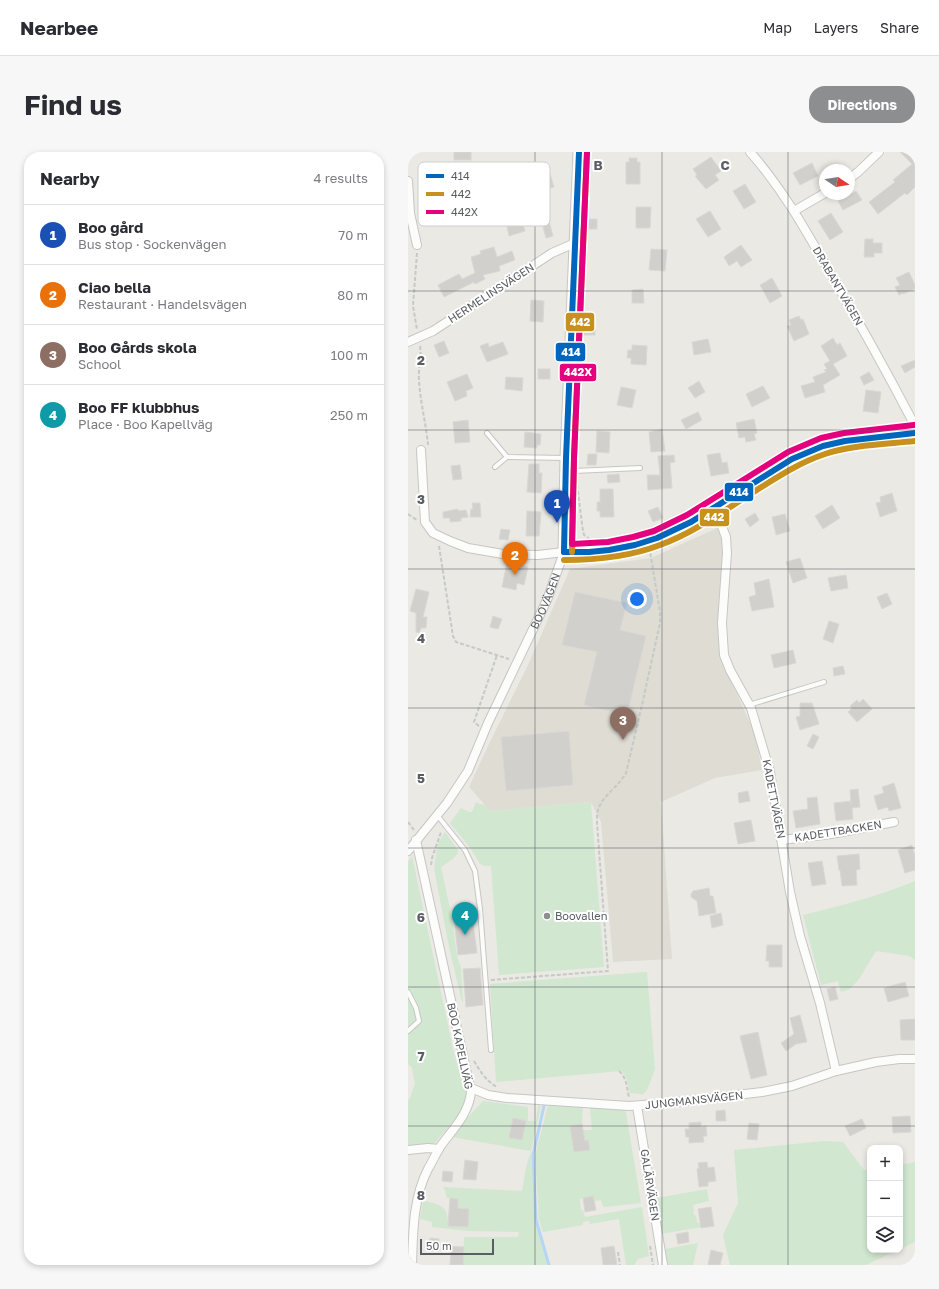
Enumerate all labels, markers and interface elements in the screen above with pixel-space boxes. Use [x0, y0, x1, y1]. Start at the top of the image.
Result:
text: Nearbee [20, 16, 98, 39]
text: Map [763, 19, 792, 36]
text: Layers [814, 19, 858, 36]
text: Share [880, 19, 919, 36]
button: Directions [809, 86, 915, 123]
text: Find us [24, 88, 122, 121]
text: B [593, 157, 603, 173]
text: C [720, 157, 730, 173]
legend [418, 162, 550, 226]
north arrow [819, 164, 855, 200]
text: Nearby [40, 168, 100, 189]
text: 414 [451, 169, 470, 182]
text: 4 results [314, 170, 368, 186]
text: 442 [451, 187, 471, 200]
text: 442X [451, 205, 478, 218]
text: Boo gård [78, 218, 143, 236]
text: 1 [50, 227, 56, 243]
text: 70 m [338, 227, 368, 243]
text: Bus stop · Sockenvägen [78, 236, 226, 252]
street label: DRABANTVÄGEN [811, 244, 866, 328]
street label: HERMELINSVÄGEN [445, 260, 536, 325]
text: Ciao bella [78, 278, 151, 296]
text: 2 [49, 287, 57, 303]
text: 80 m [337, 287, 368, 303]
text: Restaurant · Handelsvägen [78, 296, 247, 312]
line badge: 442 [565, 312, 595, 332]
text: 442 [570, 315, 591, 328]
text: Boo Gårds skola [78, 338, 197, 356]
line badge: 414 [555, 342, 586, 362]
text: 414 [561, 345, 581, 358]
text: 3 [49, 347, 57, 363]
text: 100 m [331, 347, 368, 363]
text: 2 [417, 352, 425, 368]
text: School [78, 356, 121, 372]
line badge: 442X [559, 363, 597, 382]
text: 442X [564, 365, 592, 378]
text: Boo FF klubbhus [78, 398, 199, 416]
text: 4 [49, 407, 57, 423]
text: 250 m [330, 407, 368, 423]
text: Place · Boo Kapellväg [78, 416, 213, 432]
line badge: 414 [724, 482, 754, 502]
text: 414 [729, 485, 749, 498]
pin: 1 [544, 490, 570, 523]
text: 3 [417, 491, 425, 507]
line badge: 442 [699, 508, 730, 527]
text: 442 [704, 510, 725, 523]
pin: 2 [502, 542, 528, 575]
street label: BOOVÄGEN [527, 571, 562, 631]
your location [627, 589, 647, 609]
text: 4 [417, 630, 425, 646]
pin: 3 [610, 707, 636, 740]
street label: KADETTVÄGEN [760, 758, 789, 840]
text: 5 [417, 770, 425, 786]
street label: KADETTBACKEN [793, 817, 883, 844]
pin: 4 [452, 902, 478, 935]
text: 6 [417, 909, 425, 925]
place label: Boovallen [555, 909, 607, 922]
marker: Boovallen [542, 911, 552, 921]
street label: BOO KAPELLVÄG [445, 1001, 476, 1091]
text: 7 [417, 1048, 425, 1064]
street label: JUNGMANSVÄGEN [644, 1088, 744, 1111]
map controls [867, 1145, 903, 1253]
button: + [867, 1145, 903, 1181]
street label: GALÄRVÄGEN [638, 1148, 663, 1222]
button: − [867, 1181, 903, 1217]
text: 8 [417, 1187, 425, 1203]
button: layers [867, 1217, 903, 1253]
scale bar [420, 1237, 494, 1256]
text: 50 m [426, 1239, 452, 1252]

